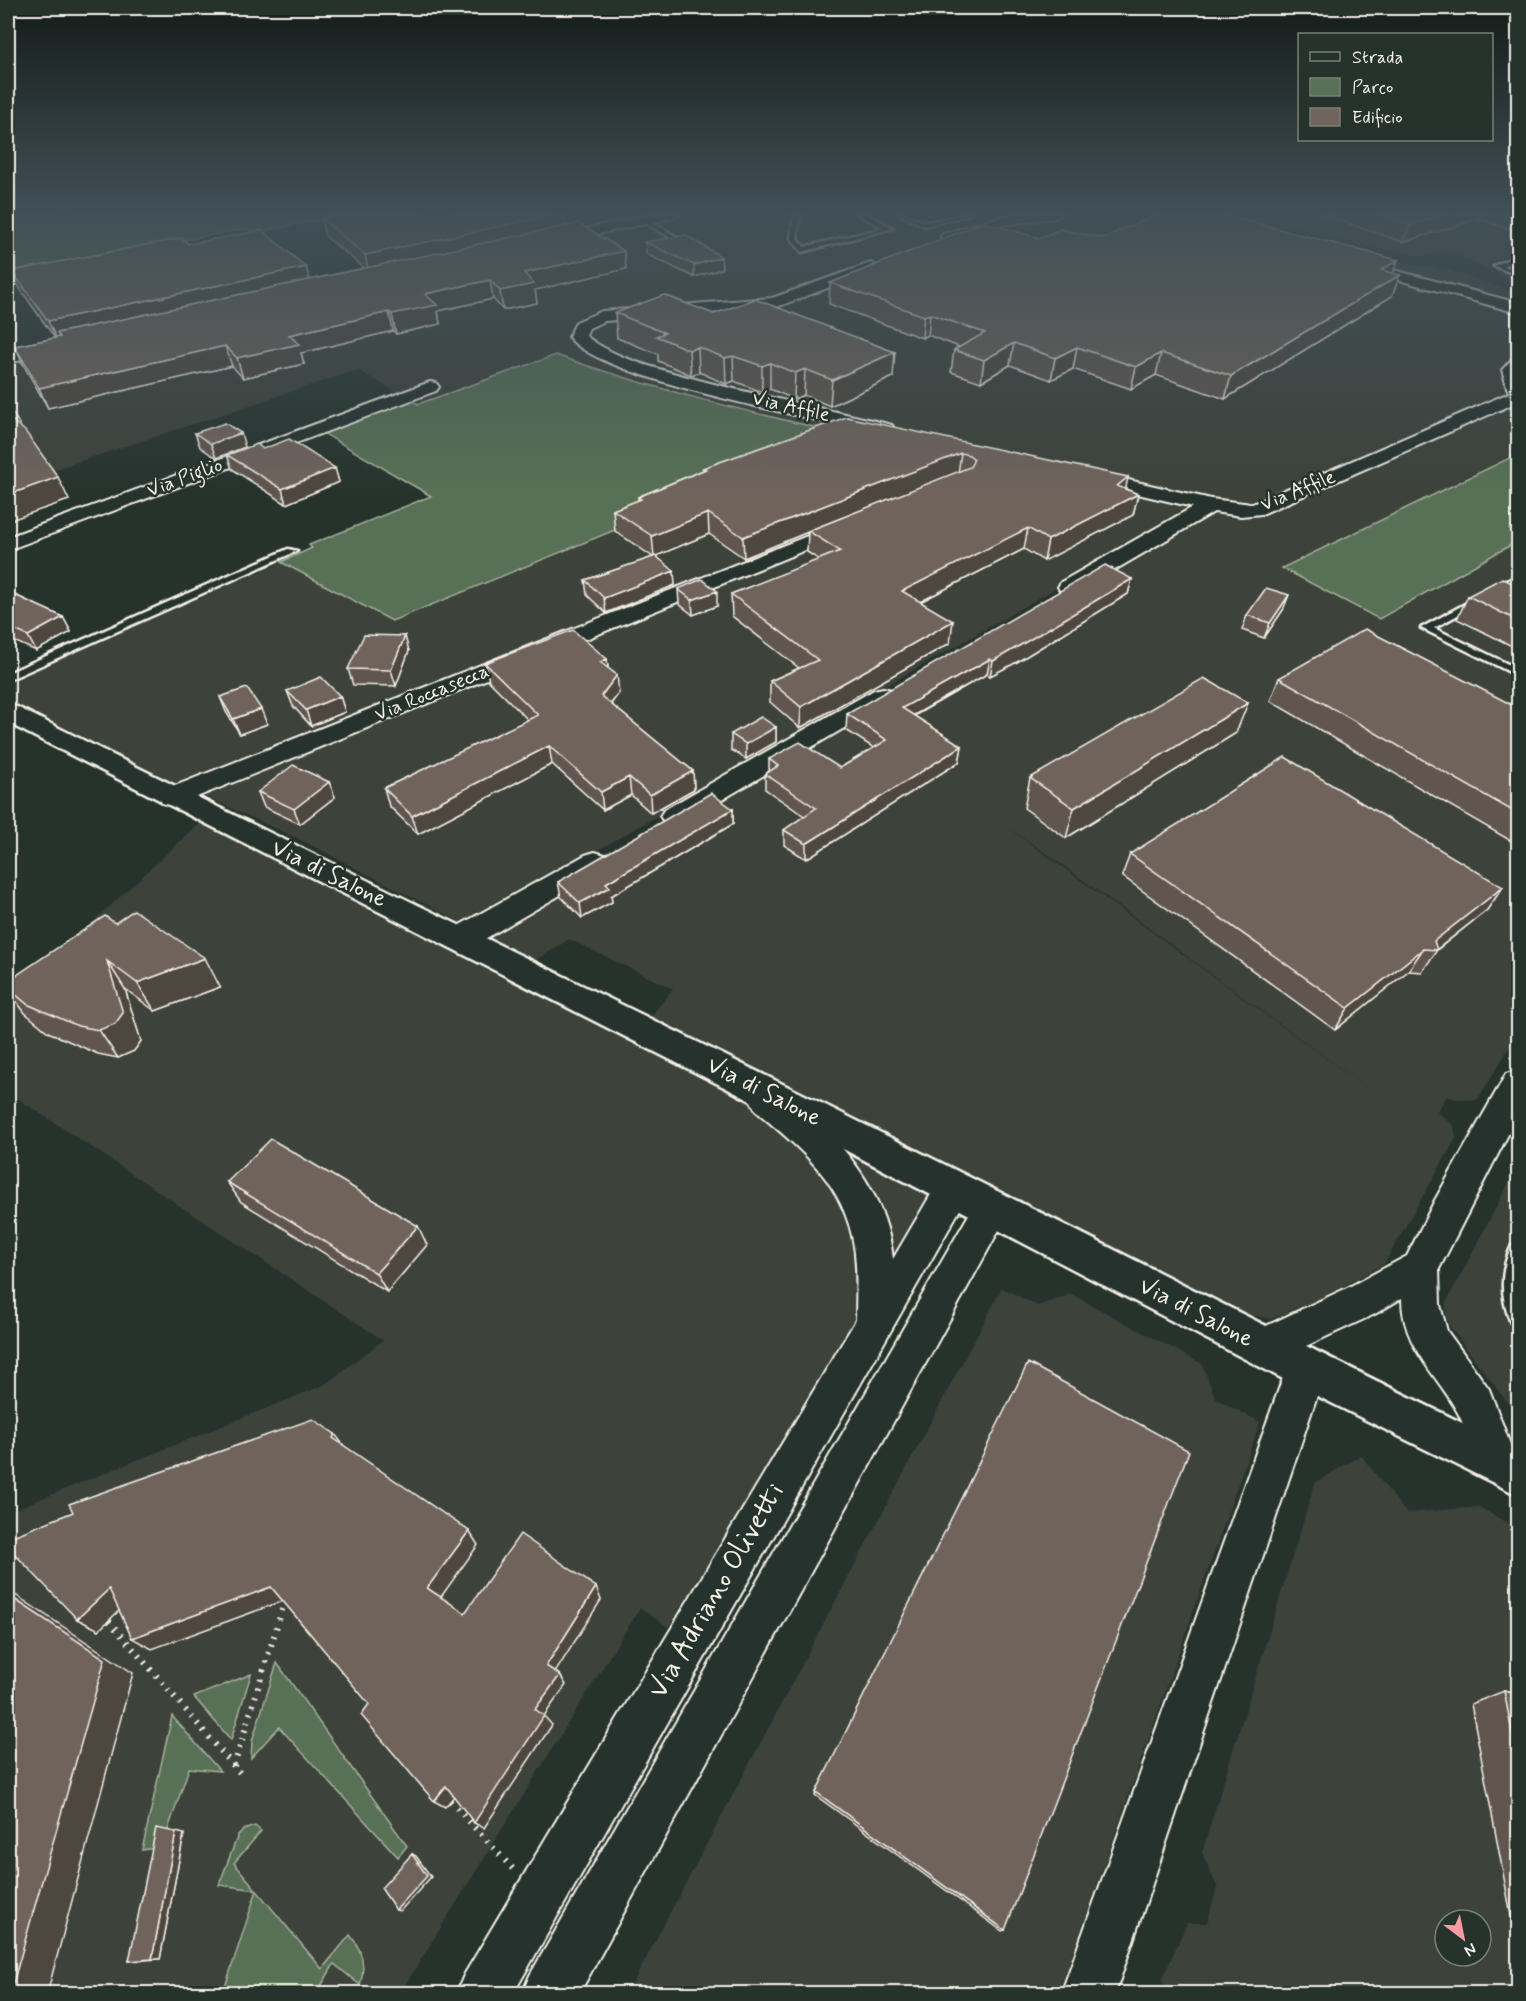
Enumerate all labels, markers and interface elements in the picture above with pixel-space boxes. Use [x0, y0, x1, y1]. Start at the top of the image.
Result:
legend [1298, 33, 1493, 141]
text: Strada [1352, 46, 1403, 70]
text: Parco [1352, 76, 1393, 100]
text: Edificio [1352, 106, 1403, 130]
street label: Via Affile [750, 385, 833, 429]
street label: Via Piglio [143, 452, 227, 506]
street label: Via Affile [1256, 464, 1340, 518]
street label: Via Roccasecca [371, 658, 493, 728]
street label: Via di Salone [266, 833, 392, 915]
street label: Via di Salone [701, 1050, 827, 1134]
street label: Via di Salone [1133, 1271, 1259, 1355]
street label: Via Adriano Olivetti [640, 1476, 794, 1706]
north arrow [1433, 1908, 1493, 1968]
text: N [1460, 1938, 1480, 1961]

